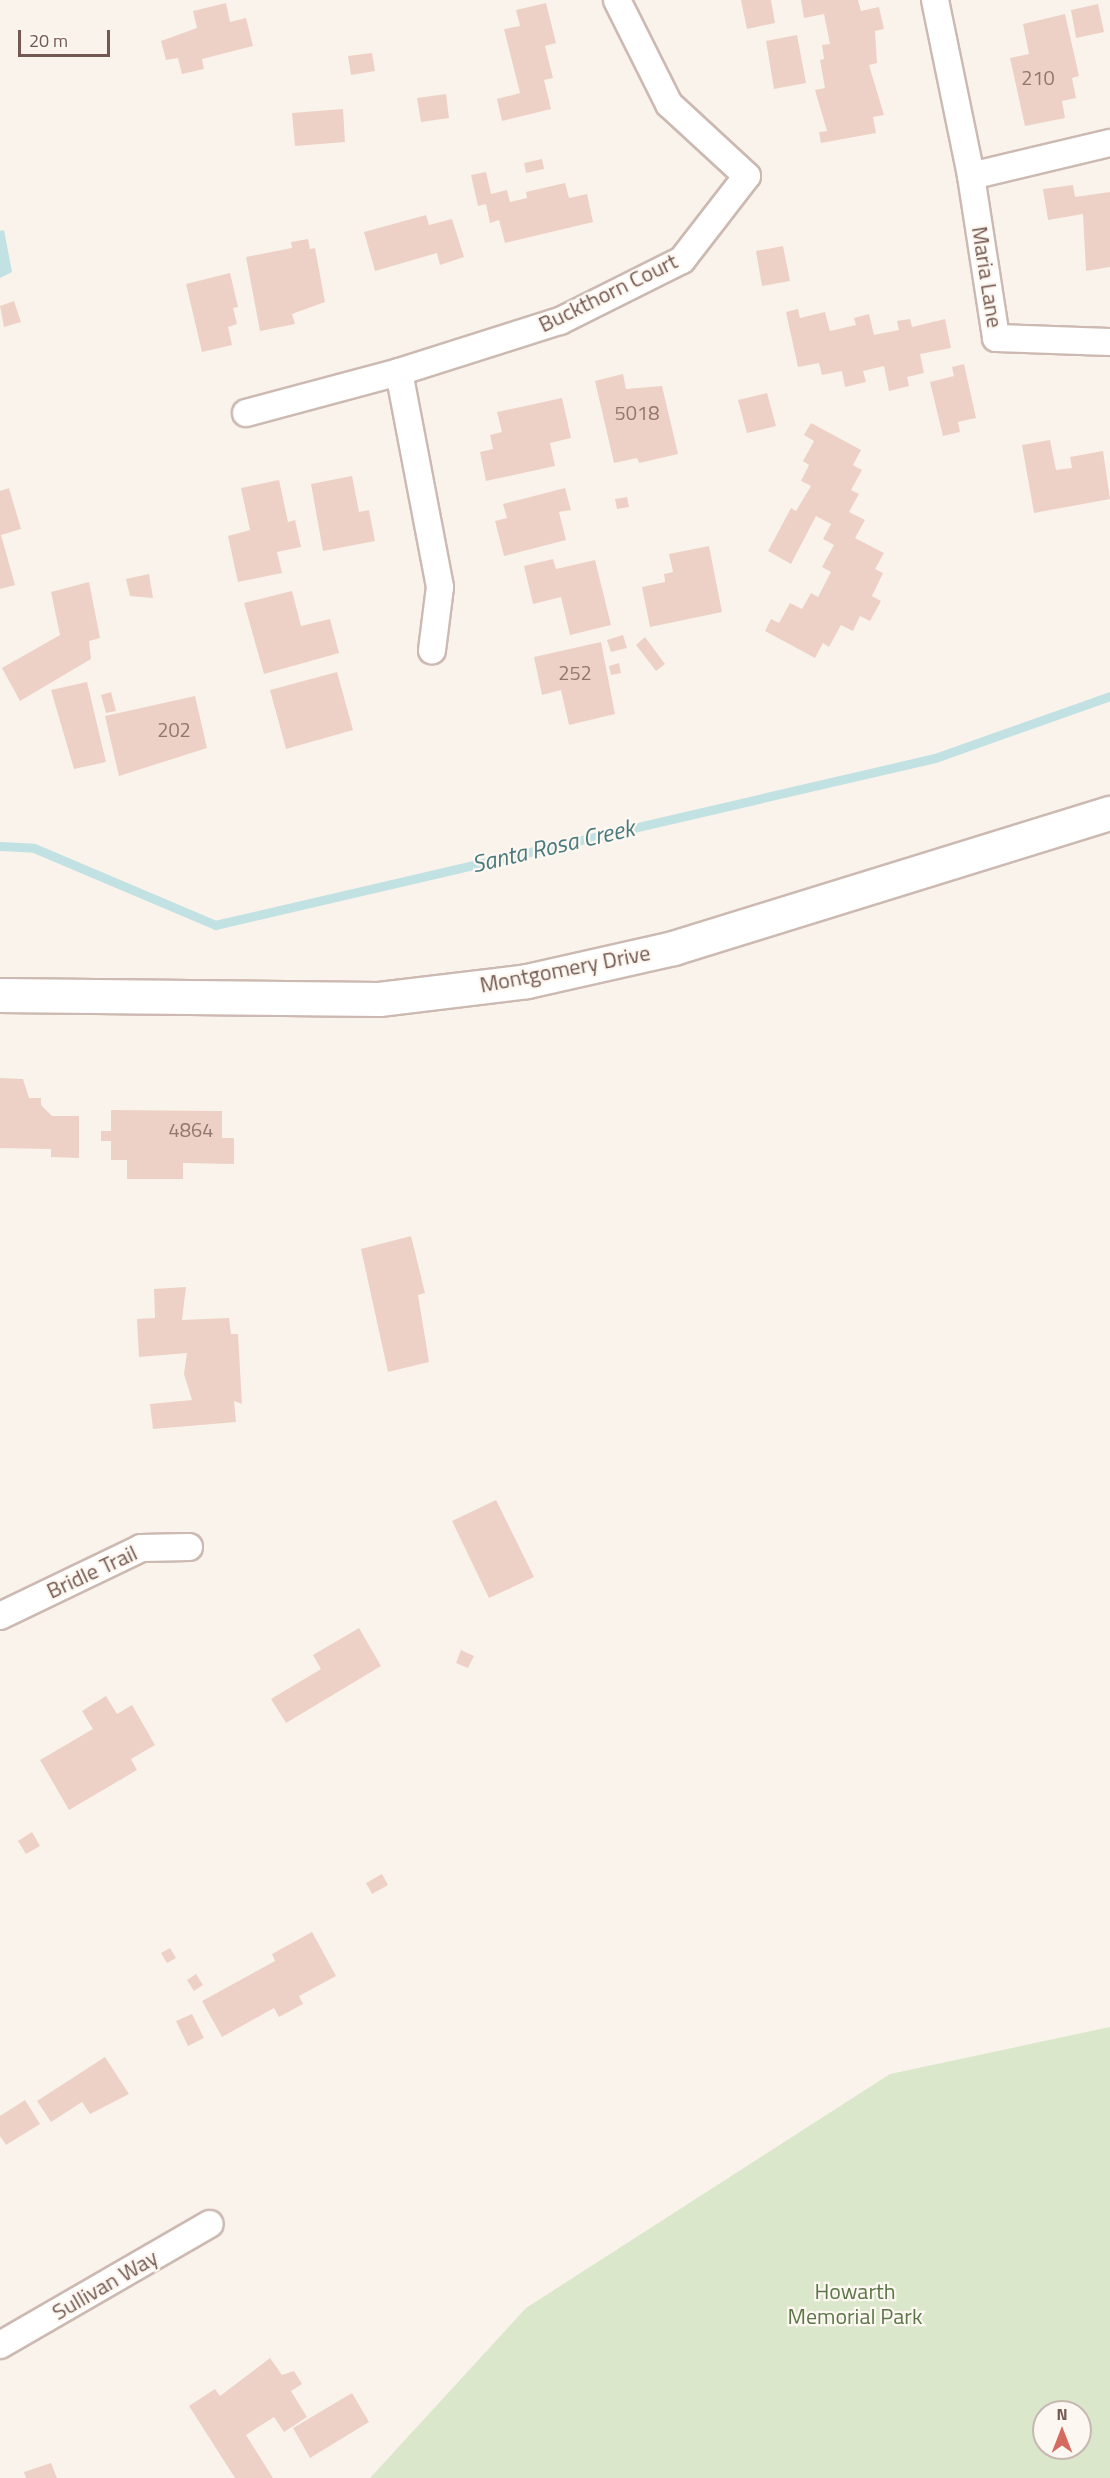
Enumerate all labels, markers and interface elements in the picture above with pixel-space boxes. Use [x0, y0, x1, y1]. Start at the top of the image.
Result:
scale bar [21, 18, 112, 56]
text: 20 m [29, 27, 68, 54]
house number: 210 [1021, 65, 1055, 89]
street label: Maria Lane [966, 224, 1008, 330]
street label: Buckthorn Court [534, 248, 682, 338]
house number: 5018 [615, 400, 659, 424]
house number: 252 [558, 660, 592, 684]
house number: 202 [157, 717, 191, 741]
water label: Santa Rosa Creek [469, 813, 637, 879]
street label: Montgomery Drive [478, 940, 652, 998]
house number: 4864 [169, 1117, 213, 1141]
street label: Bridle Trail [43, 1540, 141, 1604]
street label: Sullivan Way [48, 2244, 162, 2326]
park label: Howarth Memorial Park [788, 2278, 922, 2330]
north arrow [1032, 2400, 1092, 2460]
text: N [1056, 2402, 1068, 2426]

